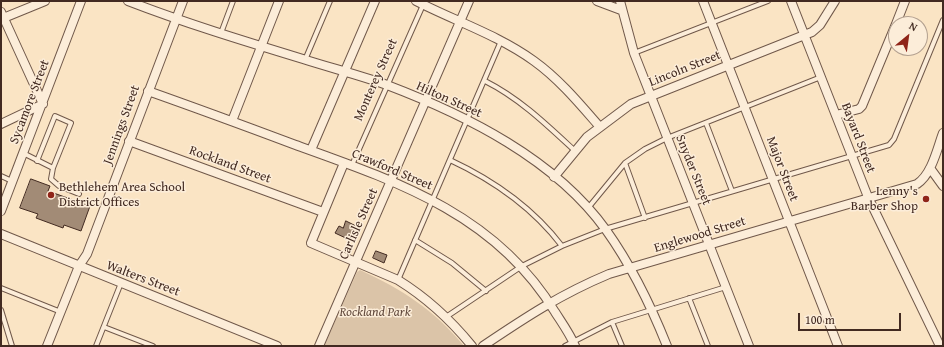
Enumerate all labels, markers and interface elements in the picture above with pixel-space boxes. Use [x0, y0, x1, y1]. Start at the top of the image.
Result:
north arrow [888, 16, 928, 56]
text: N [906, 18, 920, 35]
street label: Monterey Street [351, 36, 401, 124]
street label: Lincoln Street [647, 47, 723, 91]
street label: Sycamore Street [7, 58, 53, 146]
street label: Hilton Street [414, 79, 484, 121]
street label: Jennings Street [100, 83, 144, 167]
street label: Bayard Street [837, 101, 879, 175]
street label: Snyder Street [672, 133, 714, 207]
street label: Major Street [763, 134, 801, 204]
street label: Rockland Street [187, 143, 273, 187]
street label: Crawford Street [349, 146, 435, 194]
place label: Bethlehem Area School District Offices [59, 180, 185, 211]
place label: Lenny's Barber Shop [851, 184, 918, 215]
street label: Carlisle Street [336, 186, 382, 262]
marker: Bethlehem Area School District Offices [46, 190, 56, 200]
marker: Lenny's Barber Shop [921, 194, 931, 204]
street label: Englewood Street [652, 214, 748, 256]
street label: Walters Street [104, 258, 182, 300]
park label: Rockland Park [339, 305, 411, 321]
scale bar [800, 305, 903, 331]
text: 100 m [805, 311, 835, 328]

